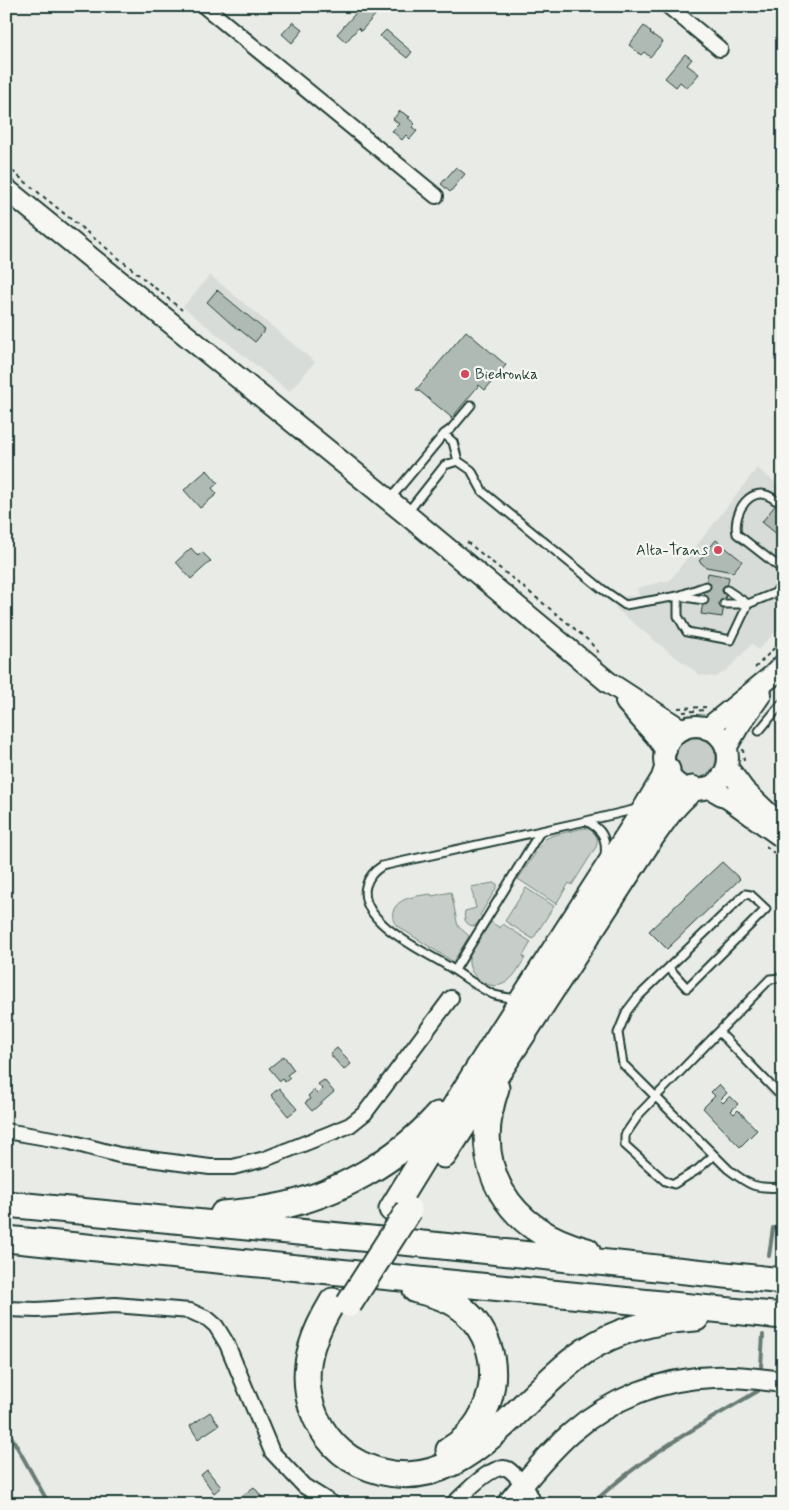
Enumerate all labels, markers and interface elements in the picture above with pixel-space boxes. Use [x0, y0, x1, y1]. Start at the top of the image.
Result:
place label: Biedronka [475, 365, 538, 385]
marker: Biedronka [459, 368, 471, 380]
place label: Alta-Trans [636, 541, 708, 561]
marker: Alta-Trans [712, 544, 724, 556]

